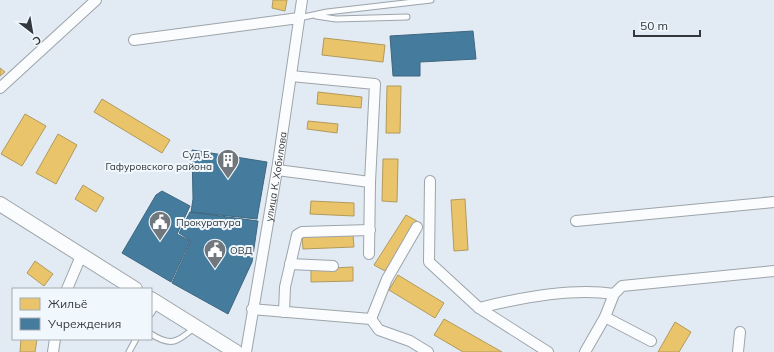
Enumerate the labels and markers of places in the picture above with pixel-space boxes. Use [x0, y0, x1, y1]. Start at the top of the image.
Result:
building icon: Суд Б. Гафуровского района [215, 147, 241, 180]
place label: Суд Б. Гафуровского района [105, 148, 212, 173]
public building icon: Прокуратура [147, 209, 173, 242]
place label: Прокуратура [176, 216, 241, 229]
public building icon: ОВД [202, 237, 228, 270]
place label: ОВД [230, 244, 253, 257]

